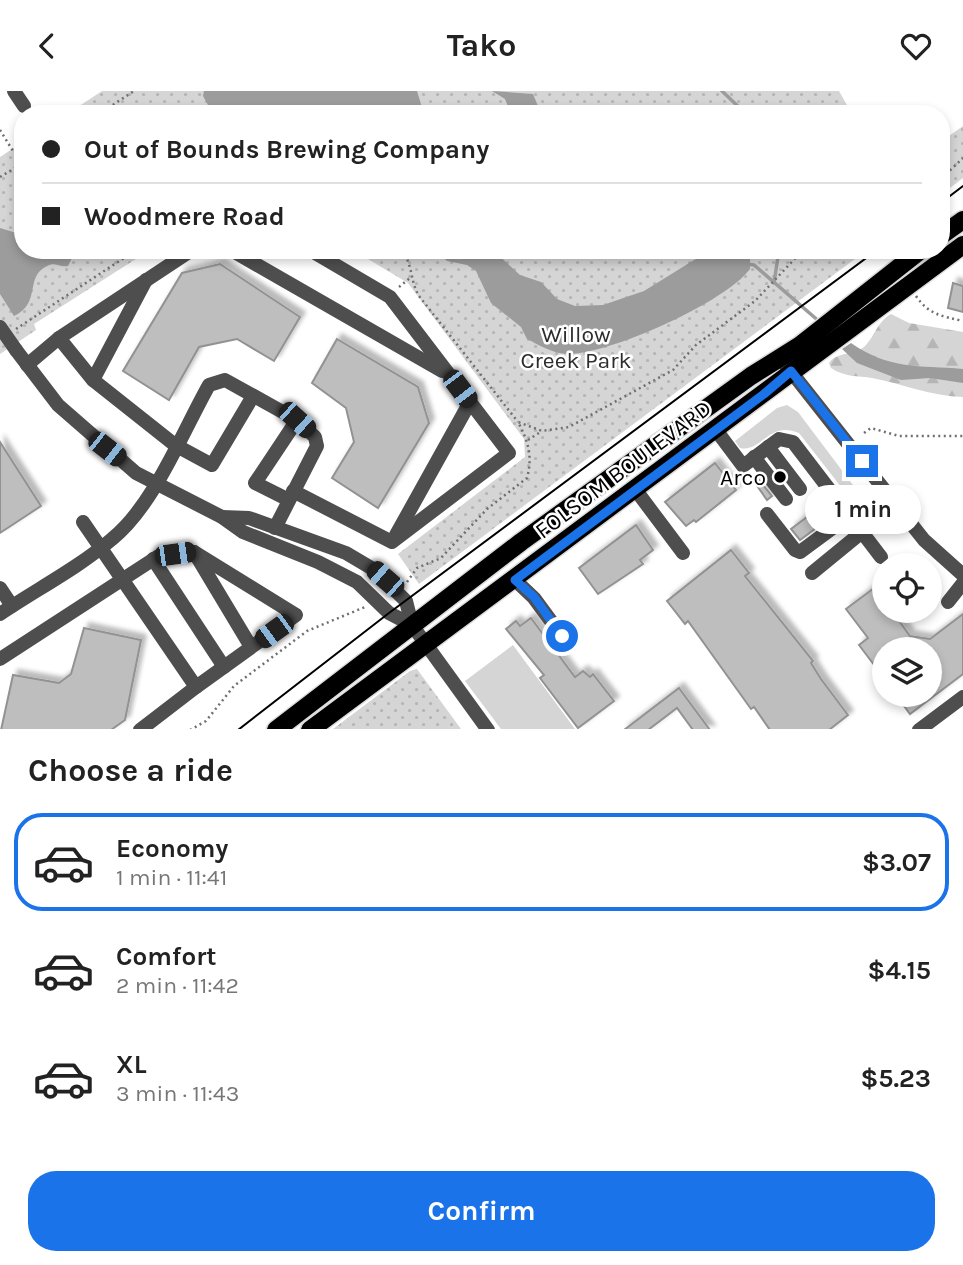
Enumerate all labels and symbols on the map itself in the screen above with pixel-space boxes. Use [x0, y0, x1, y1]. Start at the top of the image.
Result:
park label: Willow Creek Park [520, 321, 632, 374]
car [439, 366, 482, 412]
street label: FOLSOM BOULEVARD [530, 394, 717, 545]
car [275, 398, 320, 442]
car [84, 428, 131, 470]
route end [846, 445, 878, 477]
place label: Arco [720, 464, 766, 491]
marker: Arco [772, 469, 788, 485]
callout: 1 min [804, 485, 920, 535]
car [153, 541, 198, 567]
car [363, 557, 408, 601]
car [251, 610, 298, 652]
route start [546, 620, 578, 652]

